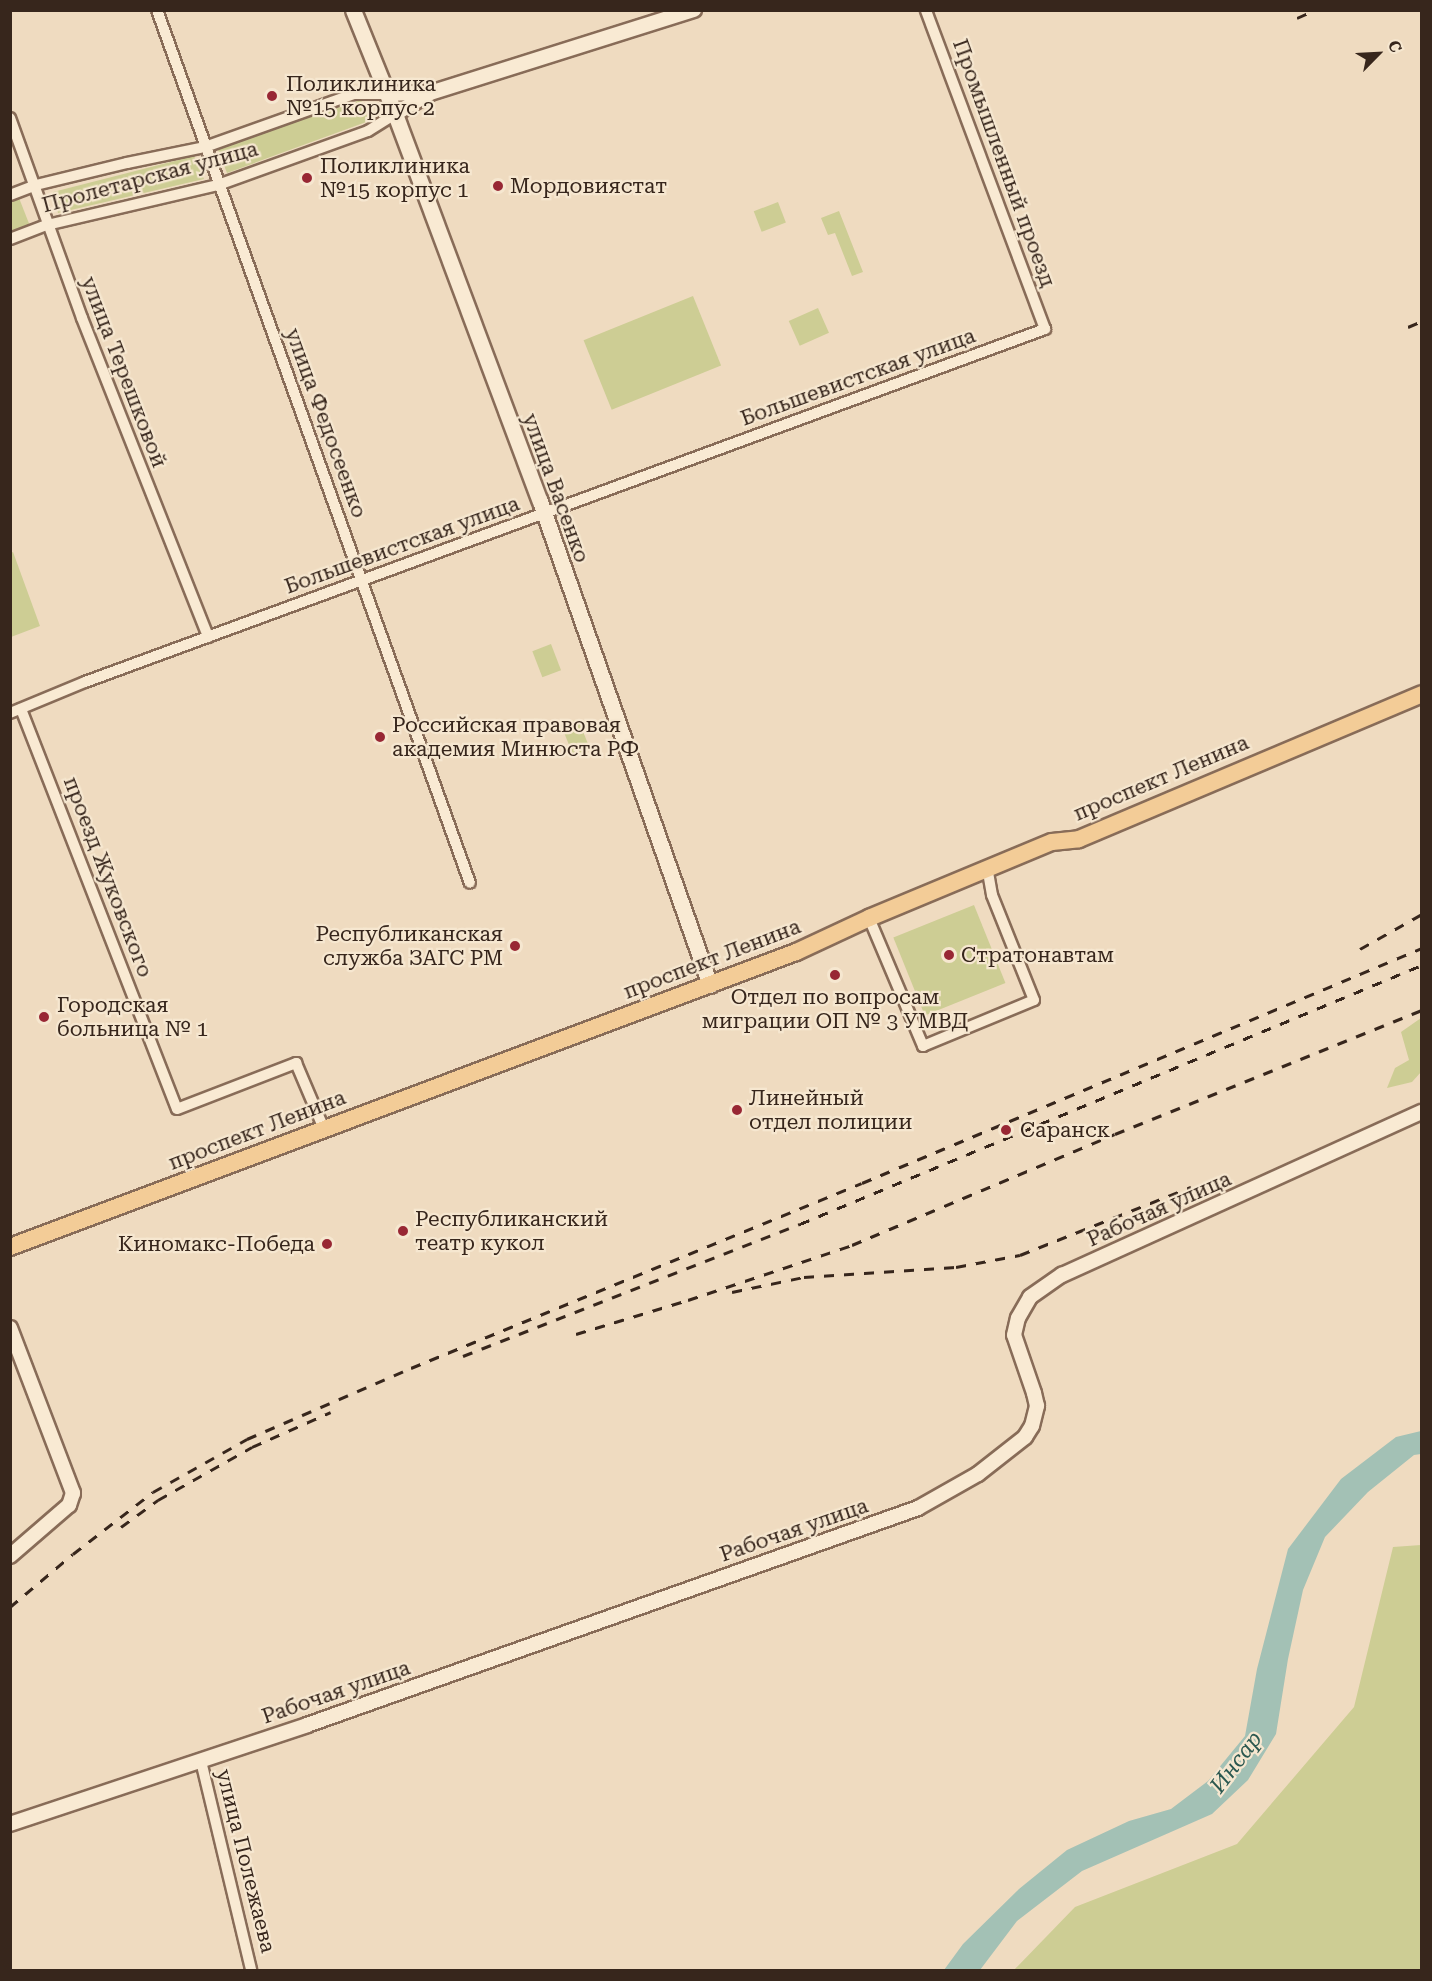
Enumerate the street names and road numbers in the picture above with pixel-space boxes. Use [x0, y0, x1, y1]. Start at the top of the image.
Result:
street label: Промышленный проезд [947, 36, 1061, 290]
street label: Пролетарская улица [39, 136, 261, 218]
street label: улица Терешковой [76, 273, 172, 471]
street label: Большевистская улица [737, 323, 979, 431]
street label: улица Федосеенко [280, 325, 372, 521]
street label: улица Васенко [517, 410, 595, 566]
street label: Большевистская улица [281, 491, 523, 599]
street label: проспект Ленина [1070, 730, 1252, 826]
street label: проезд Жуковского [58, 773, 158, 981]
street label: проспект Ленина [620, 914, 804, 1004]
street label: проспект Ленина [165, 1085, 349, 1175]
street label: Рабочая улица [1083, 1166, 1235, 1252]
street label: Рабочая улица [717, 1493, 871, 1567]
street label: Рабочая улица [259, 1655, 413, 1729]
street label: улица Полежаева [211, 1767, 281, 1955]

